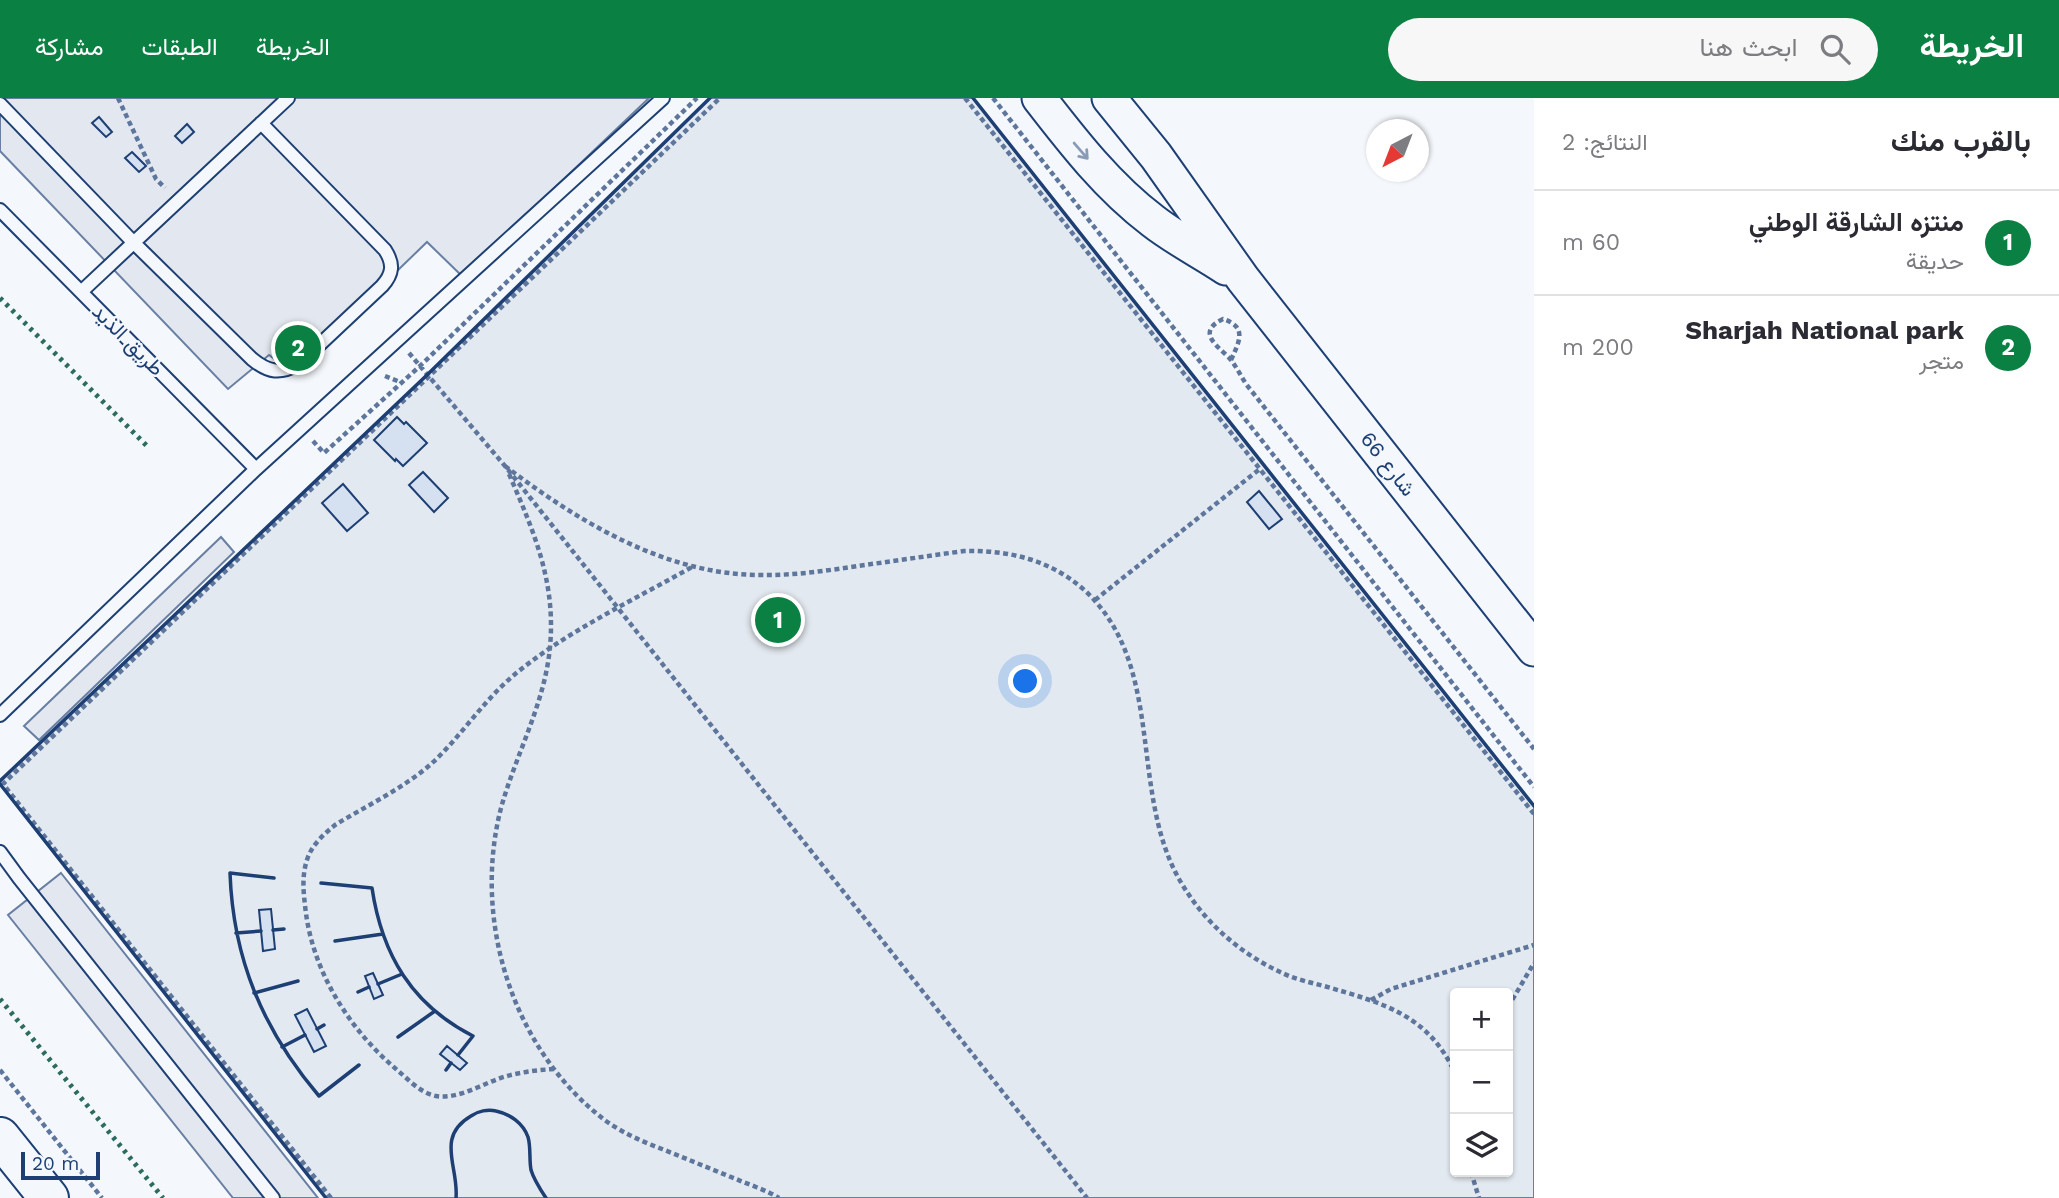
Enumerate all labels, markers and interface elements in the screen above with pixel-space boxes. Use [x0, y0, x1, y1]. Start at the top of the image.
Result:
search box [1388, 18, 1878, 81]
text: الخريطة [1920, 26, 2024, 65]
icon: search [1816, 30, 1854, 68]
text: ابحث هنا [1699, 32, 1798, 62]
text: مشاركة [35, 33, 103, 61]
text: الطبقات [141, 33, 218, 61]
text: الخريطة [256, 33, 330, 61]
north arrow [1366, 119, 1429, 182]
text: بالقرب منك [1891, 123, 2031, 158]
text: النتائج: 2 [1562, 129, 1647, 156]
one-way arrow [1073, 142, 1089, 160]
text: منتزه الشارقة الوطني [1749, 207, 1964, 237]
text: 60 m [1562, 229, 1620, 256]
text: 1 [2003, 229, 2013, 256]
text: حديقة [1906, 248, 1964, 275]
street label: طريق الذيد [86, 298, 170, 382]
text: Sharjah National park [1685, 315, 1964, 345]
pin: 2 [275, 322, 321, 374]
text: 200 m [1562, 334, 1634, 361]
text: 2 [2001, 334, 2015, 361]
text: متجر [1919, 348, 1964, 375]
street label: شارع 66 [1354, 426, 1421, 502]
pin: 1 [755, 594, 801, 646]
your location [1008, 664, 1042, 698]
map controls [1450, 988, 1513, 1177]
button: + [1450, 988, 1513, 1051]
button: − [1450, 1051, 1513, 1114]
button: layers [1450, 1114, 1513, 1177]
scale bar [21, 1149, 100, 1181]
text: 20 m [32, 1152, 79, 1175]

